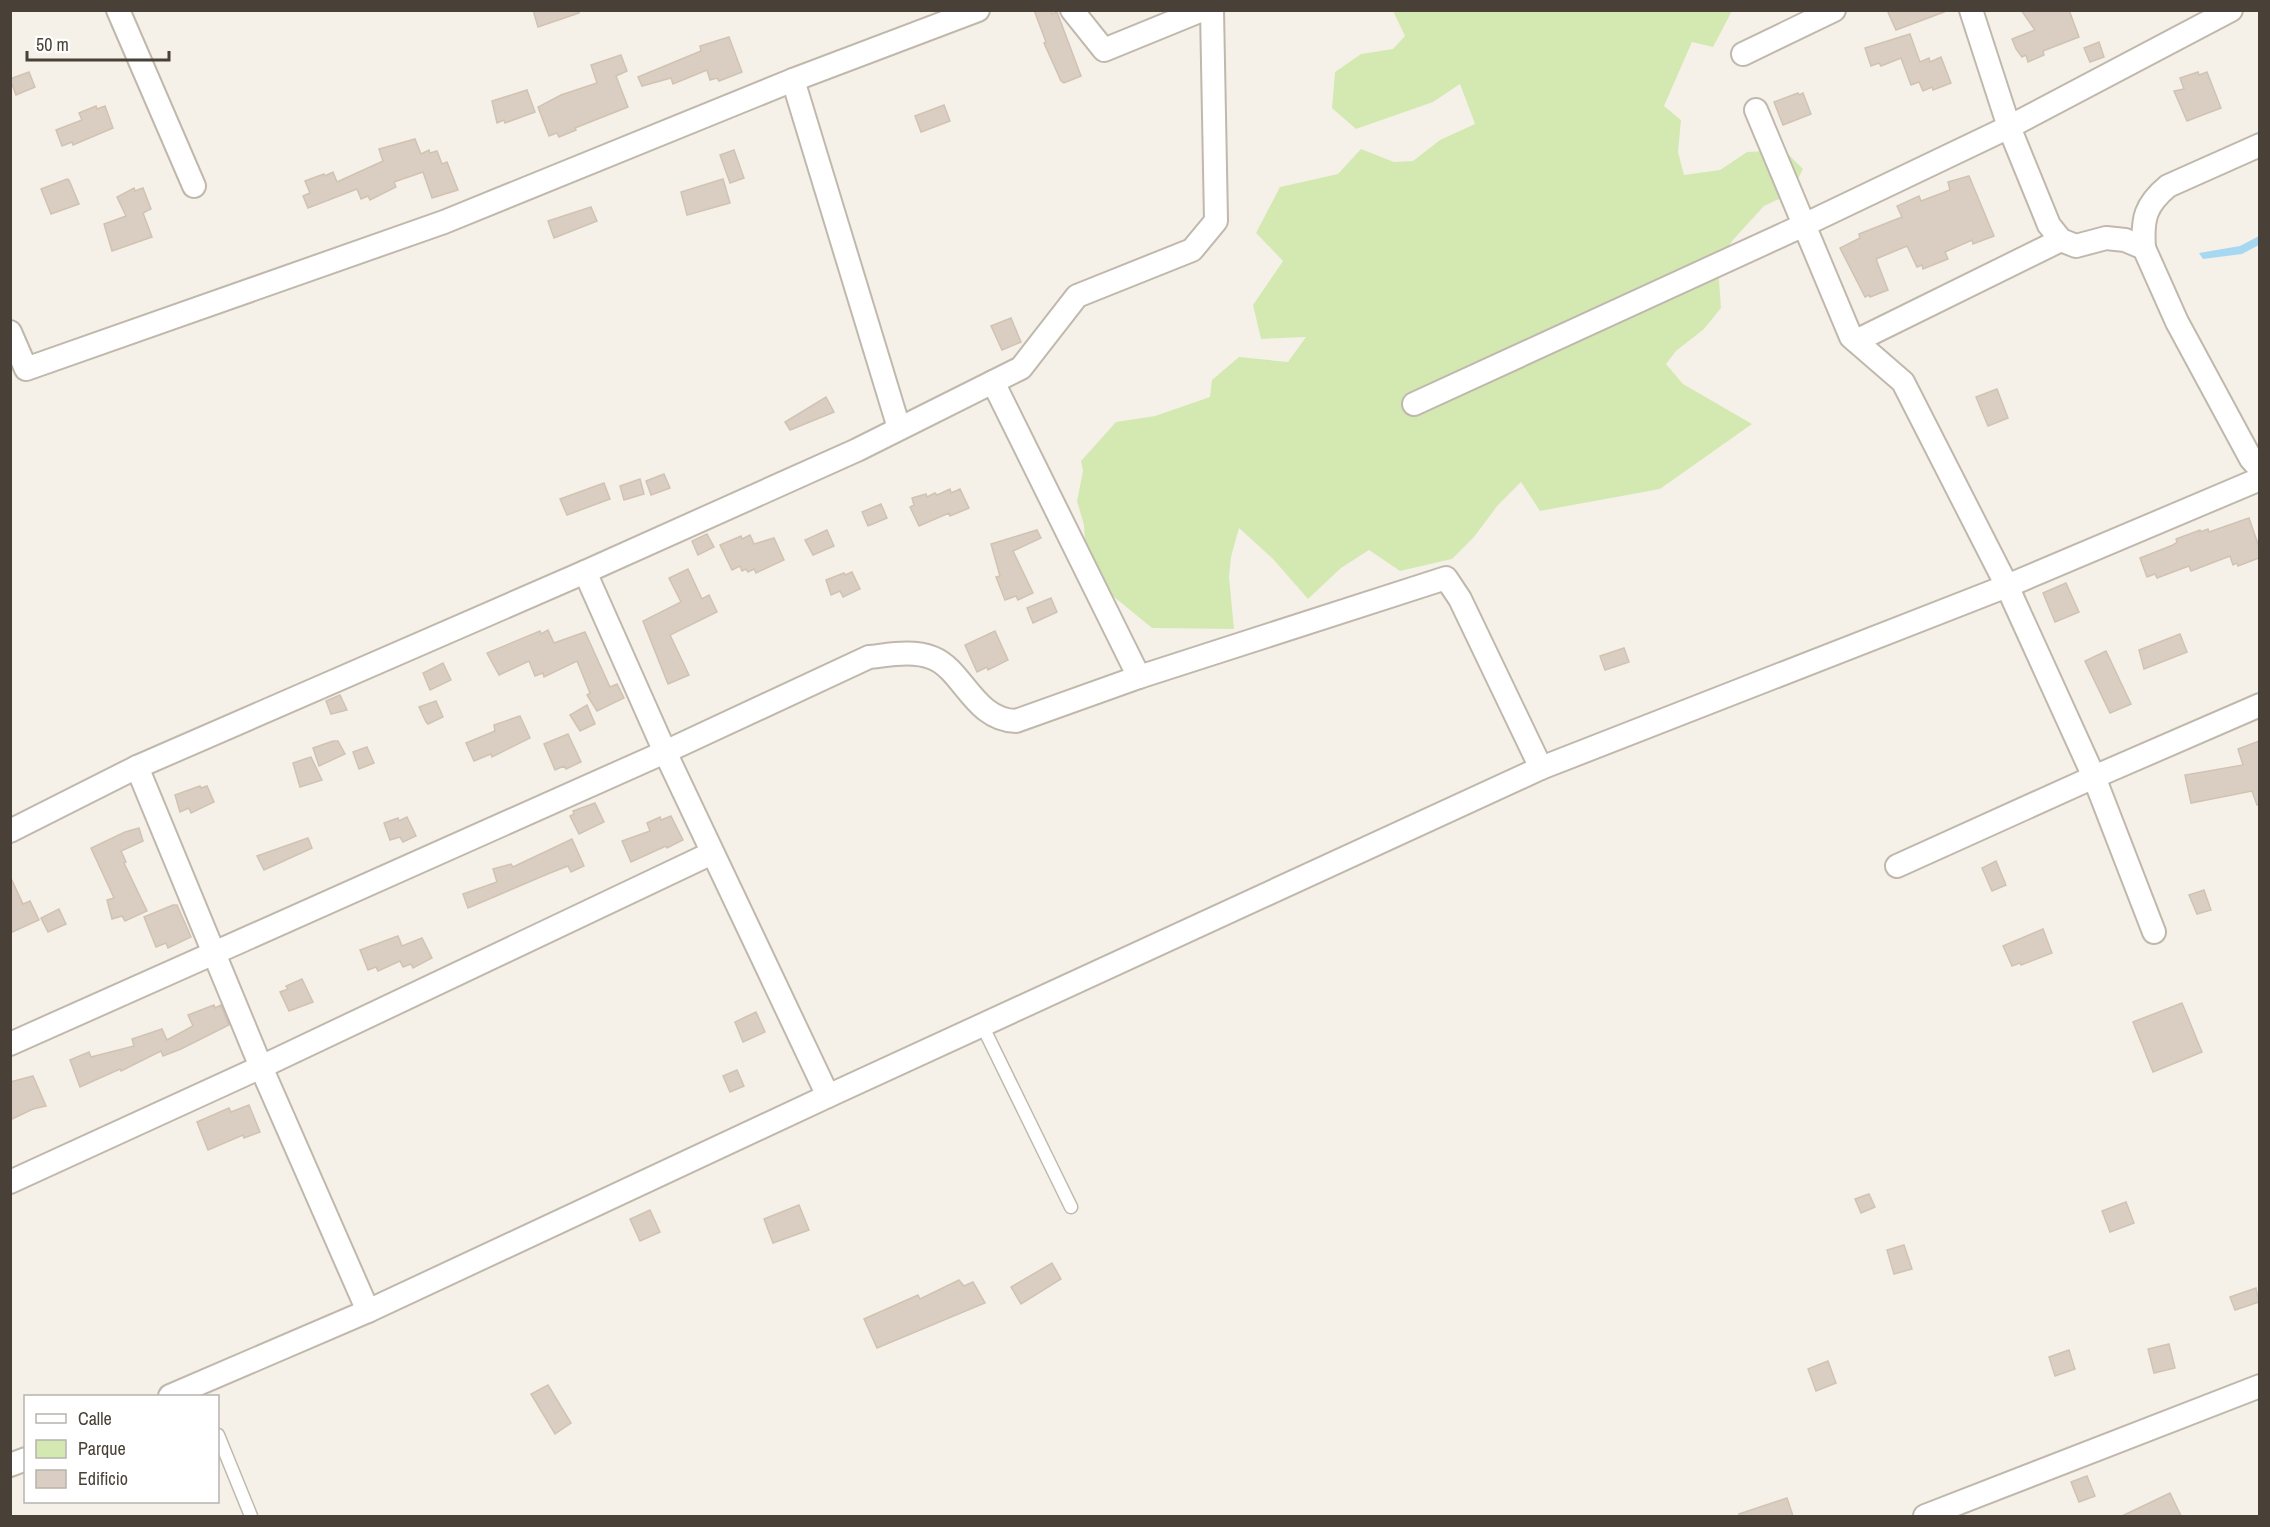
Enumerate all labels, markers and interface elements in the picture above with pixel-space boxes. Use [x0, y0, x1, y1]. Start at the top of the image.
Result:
scale bar [27, 24, 170, 62]
text: 50 m [36, 32, 69, 57]
legend [24, 1395, 219, 1503]
text: Calle [78, 1406, 112, 1431]
text: Parque [78, 1436, 126, 1461]
text: Edificio [78, 1466, 128, 1491]

